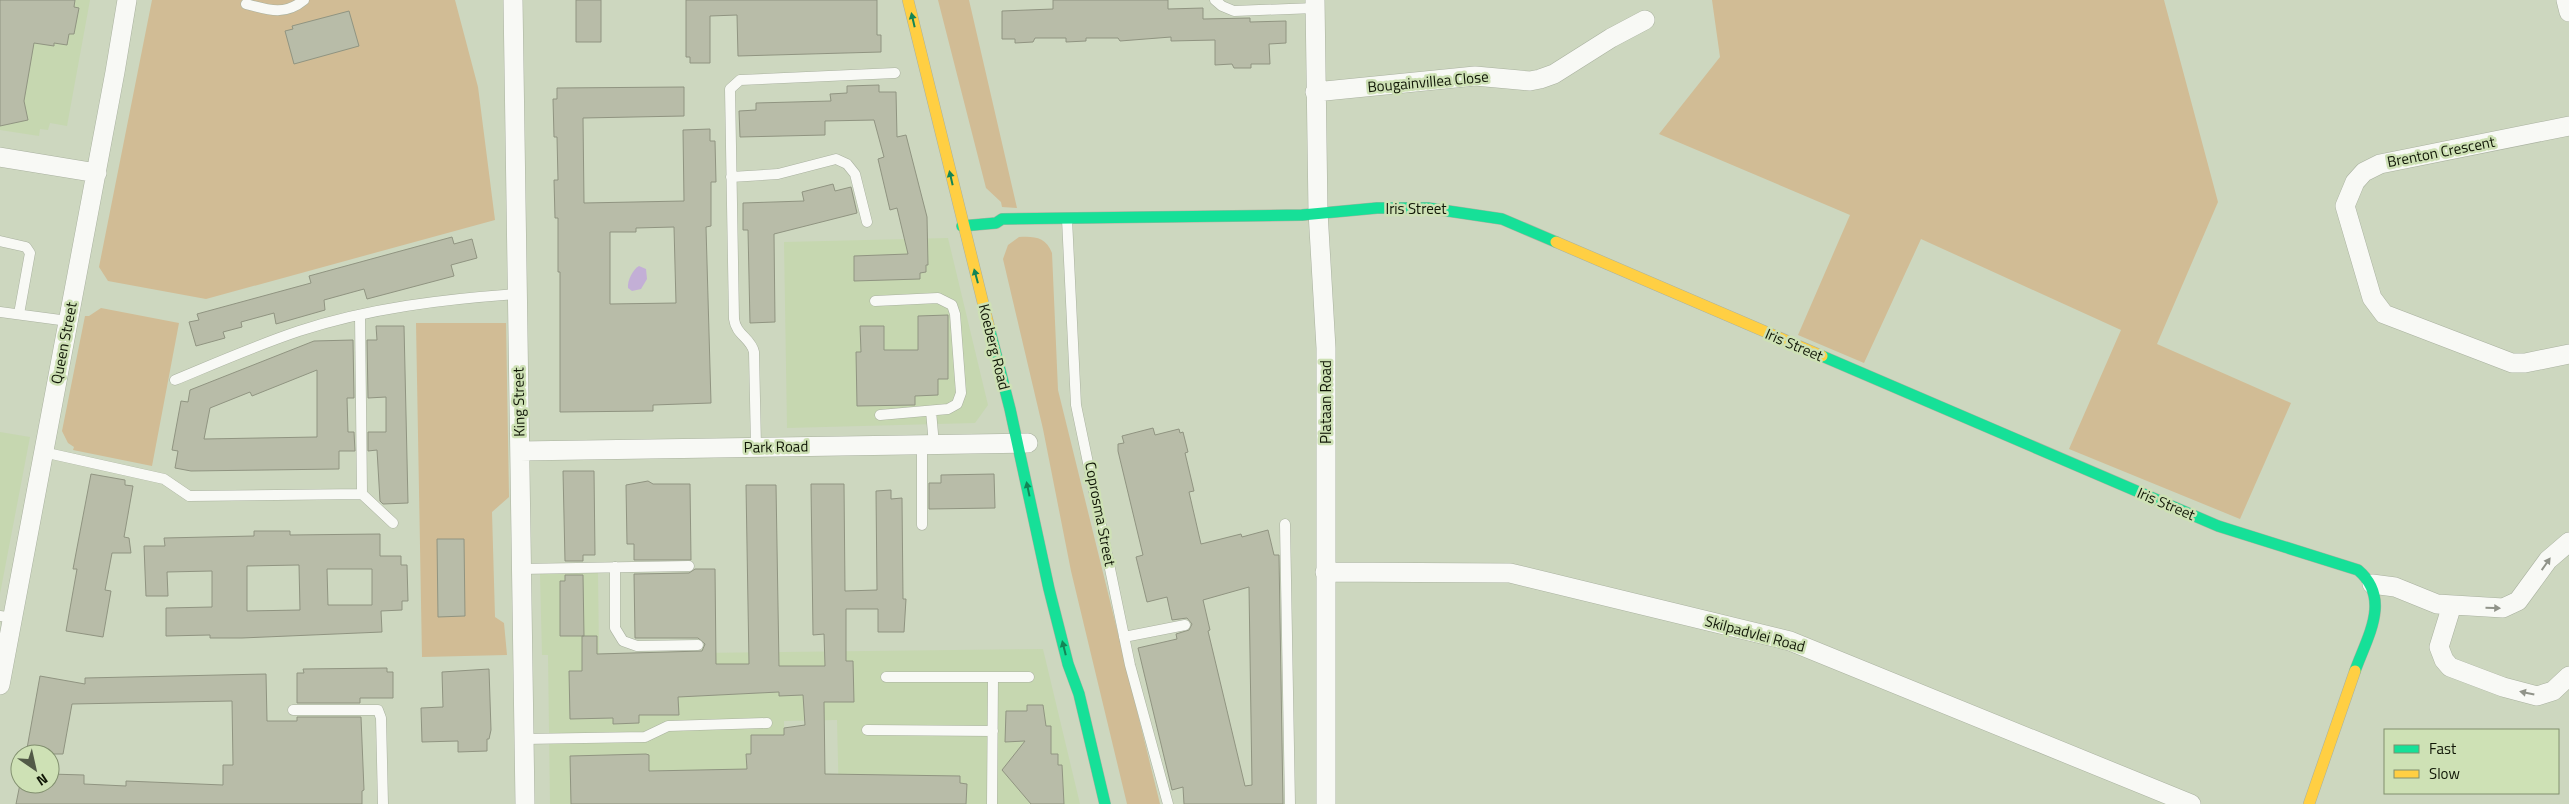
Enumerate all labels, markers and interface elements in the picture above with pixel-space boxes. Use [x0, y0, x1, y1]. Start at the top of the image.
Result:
one-way arrow [909, 13, 917, 28]
street label: Bougainvillea Close [1366, 65, 1489, 98]
street label: Brenton Crescent [2385, 130, 2498, 173]
one-way arrow [947, 171, 955, 186]
street label: Iris Street [1385, 197, 1447, 220]
one-way arrow [971, 268, 979, 283]
street label: Queen Street [44, 299, 83, 386]
street label: Koeberg Road [973, 301, 1016, 392]
street label: Iris Street [1762, 322, 1827, 367]
street label: Plataan Road [1314, 360, 1337, 444]
street label: King Street [506, 366, 531, 437]
street label: Park Road [744, 434, 808, 459]
street label: Coprosma Street [1079, 460, 1122, 569]
street label: Iris Street [2134, 481, 2199, 526]
one-way arrow [1024, 482, 1032, 497]
one-way arrow [2541, 557, 2551, 570]
one-way arrow [2485, 604, 2501, 612]
street label: Skilpadvlei Road [1703, 609, 1808, 658]
one-way arrow [1059, 640, 1067, 655]
one-way arrow [2519, 689, 2535, 697]
legend [2384, 729, 2559, 794]
text: Fast [2429, 737, 2457, 760]
north arrow [10, 744, 60, 794]
text: Slow [2429, 762, 2460, 785]
text: N [33, 769, 52, 792]

